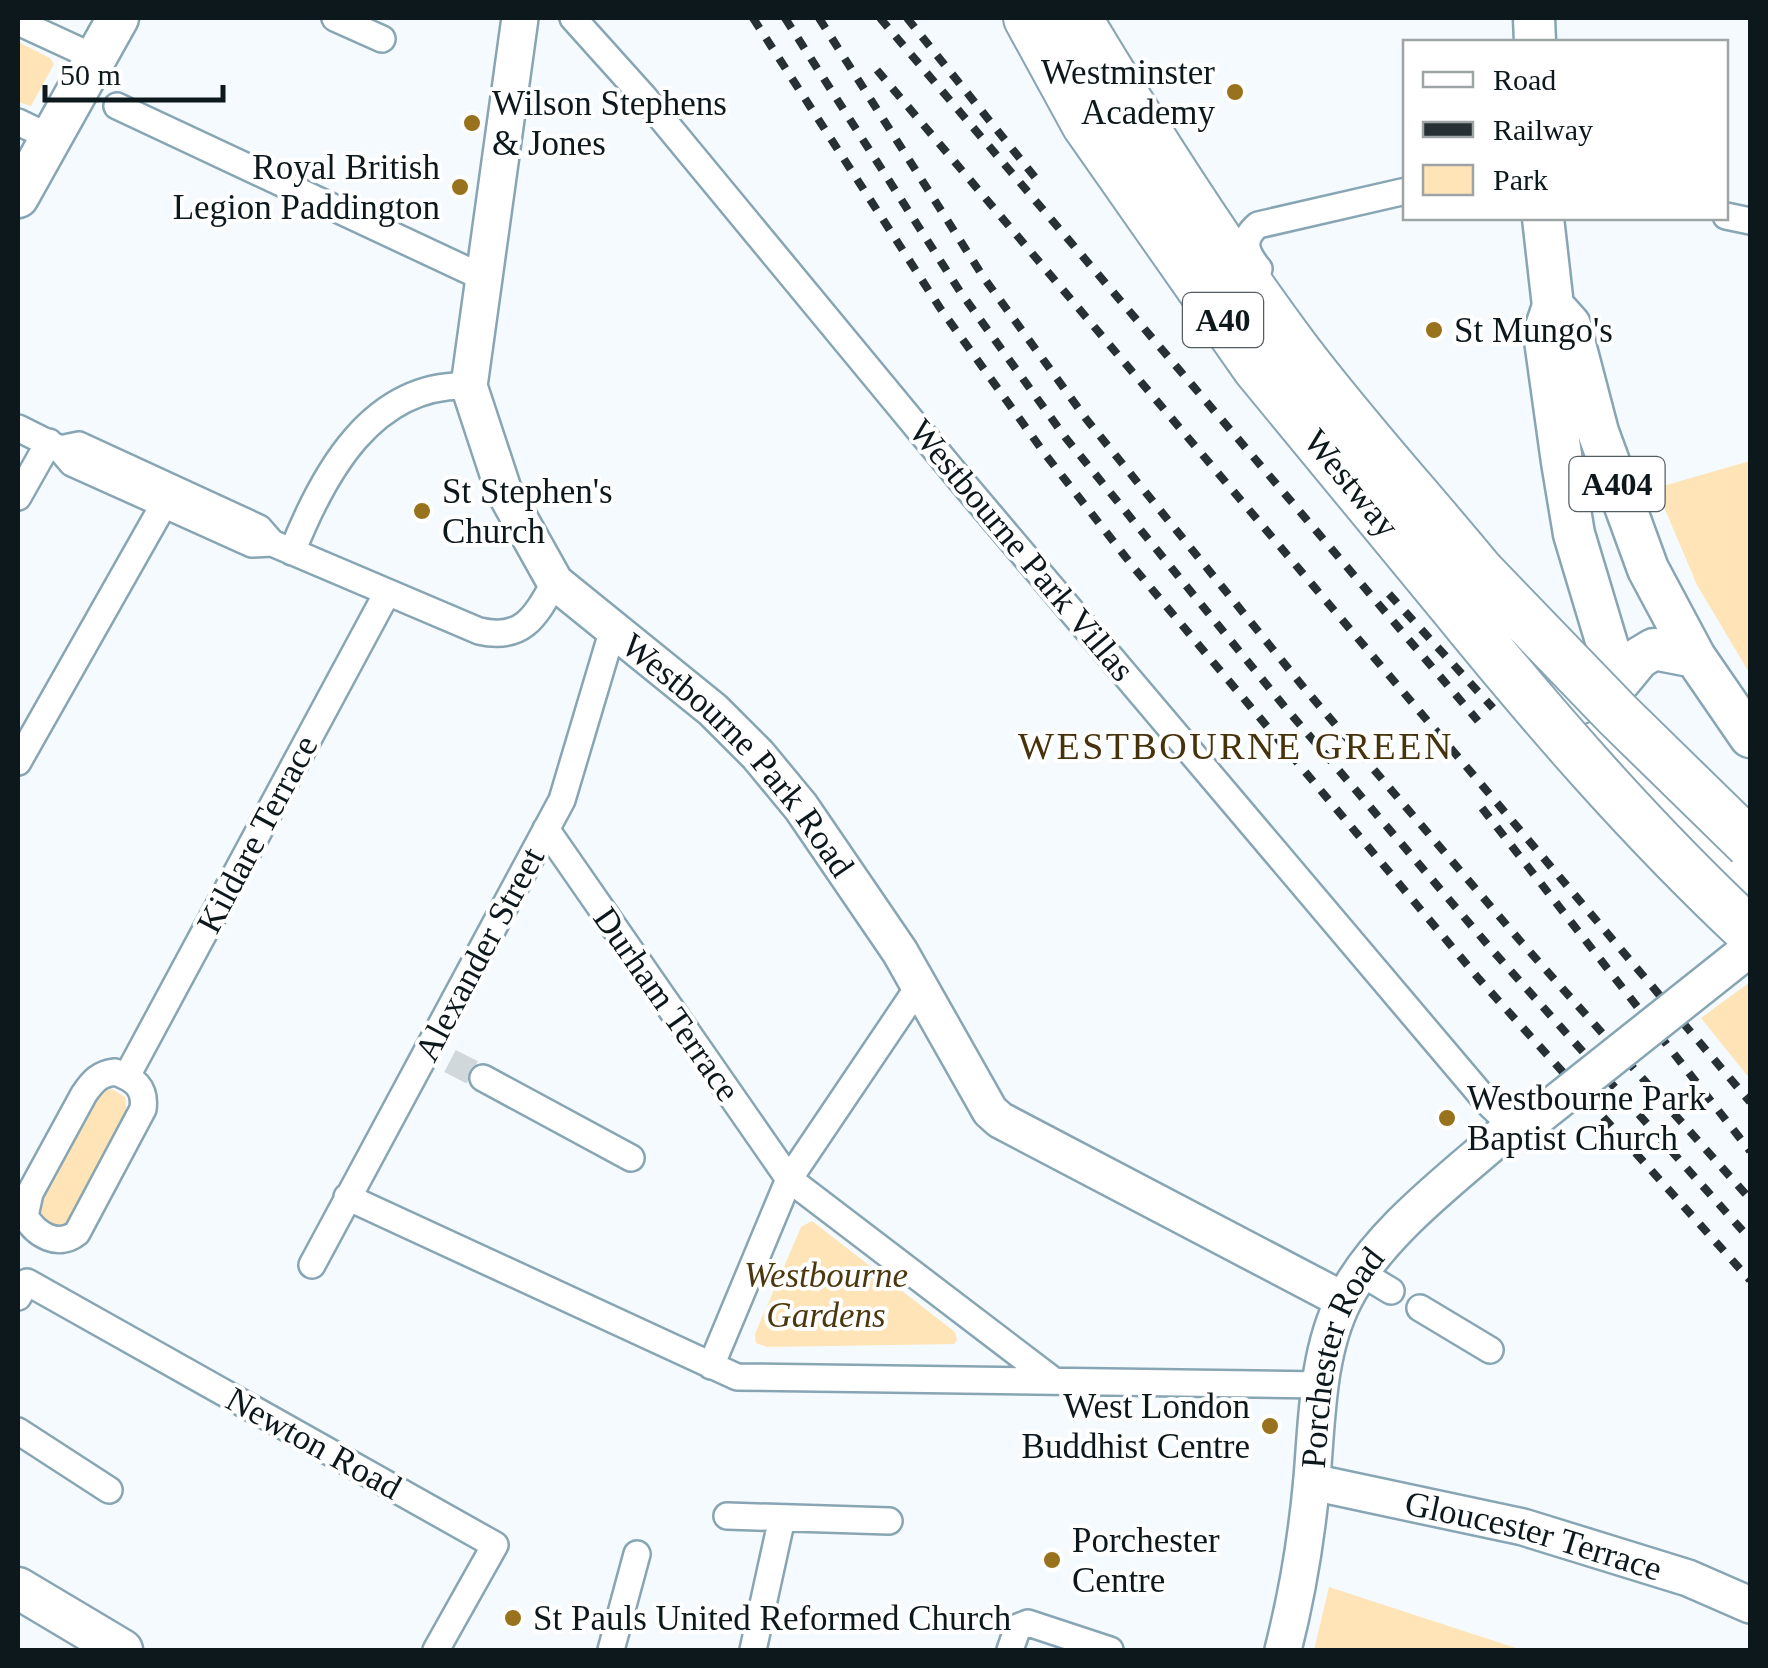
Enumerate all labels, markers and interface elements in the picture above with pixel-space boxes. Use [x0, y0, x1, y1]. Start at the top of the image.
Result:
scale bar [45, 40, 222, 102]
legend [1403, 40, 1728, 220]
place label: Westminster Academy [1041, 53, 1215, 132]
text: 50 m [60, 58, 121, 91]
text: Road [1493, 63, 1556, 96]
marker: Westminster Academy [1224, 81, 1246, 103]
place label: Wilson Stephens & Jones [492, 84, 727, 163]
marker: Wilson Stephens & Jones [461, 112, 483, 134]
text: Railway [1493, 113, 1593, 146]
place label: Royal British Legion Paddington [173, 148, 440, 227]
text: Park [1493, 163, 1548, 196]
marker: Royal British Legion Paddington [449, 176, 471, 198]
road number: A40 [1183, 293, 1263, 347]
place label: St Mungo's [1454, 311, 1613, 350]
marker: St Mungo's [1423, 319, 1445, 341]
street label: Westbourne Park Villas [901, 412, 1142, 689]
street label: Westway [1296, 422, 1407, 545]
road number: A404 [1570, 457, 1664, 511]
place label: St Stephen's Church [442, 472, 613, 551]
marker: St Stephen's Church [411, 500, 433, 522]
street label: Westbourne Park Road [614, 625, 862, 885]
district label: WESTBOURNE GREEN [1018, 725, 1454, 767]
street label: Kildare Terrace [189, 729, 326, 939]
street label: Alexander Street [407, 841, 552, 1068]
street label: Durham Terrace [585, 900, 748, 1109]
place label: Westbourne Park Baptist Church [1467, 1079, 1707, 1158]
marker: Westbourne Park Baptist Church [1436, 1107, 1458, 1129]
street label: Porchester Road [1294, 1239, 1392, 1470]
park label: Westbourne Gardens [744, 1256, 908, 1335]
street label: Newton Road [220, 1379, 408, 1508]
place label: West London Buddhist Centre [1022, 1387, 1250, 1466]
marker: West London Buddhist Centre [1259, 1415, 1281, 1437]
street label: Gloucester Terrace [1402, 1483, 1667, 1589]
place label: Porchester Centre [1072, 1521, 1220, 1600]
marker: Porchester Centre [1041, 1549, 1063, 1571]
place label: St Pauls United Reformed Church [533, 1599, 1012, 1638]
marker: St Pauls United Reformed Church [502, 1607, 524, 1629]

